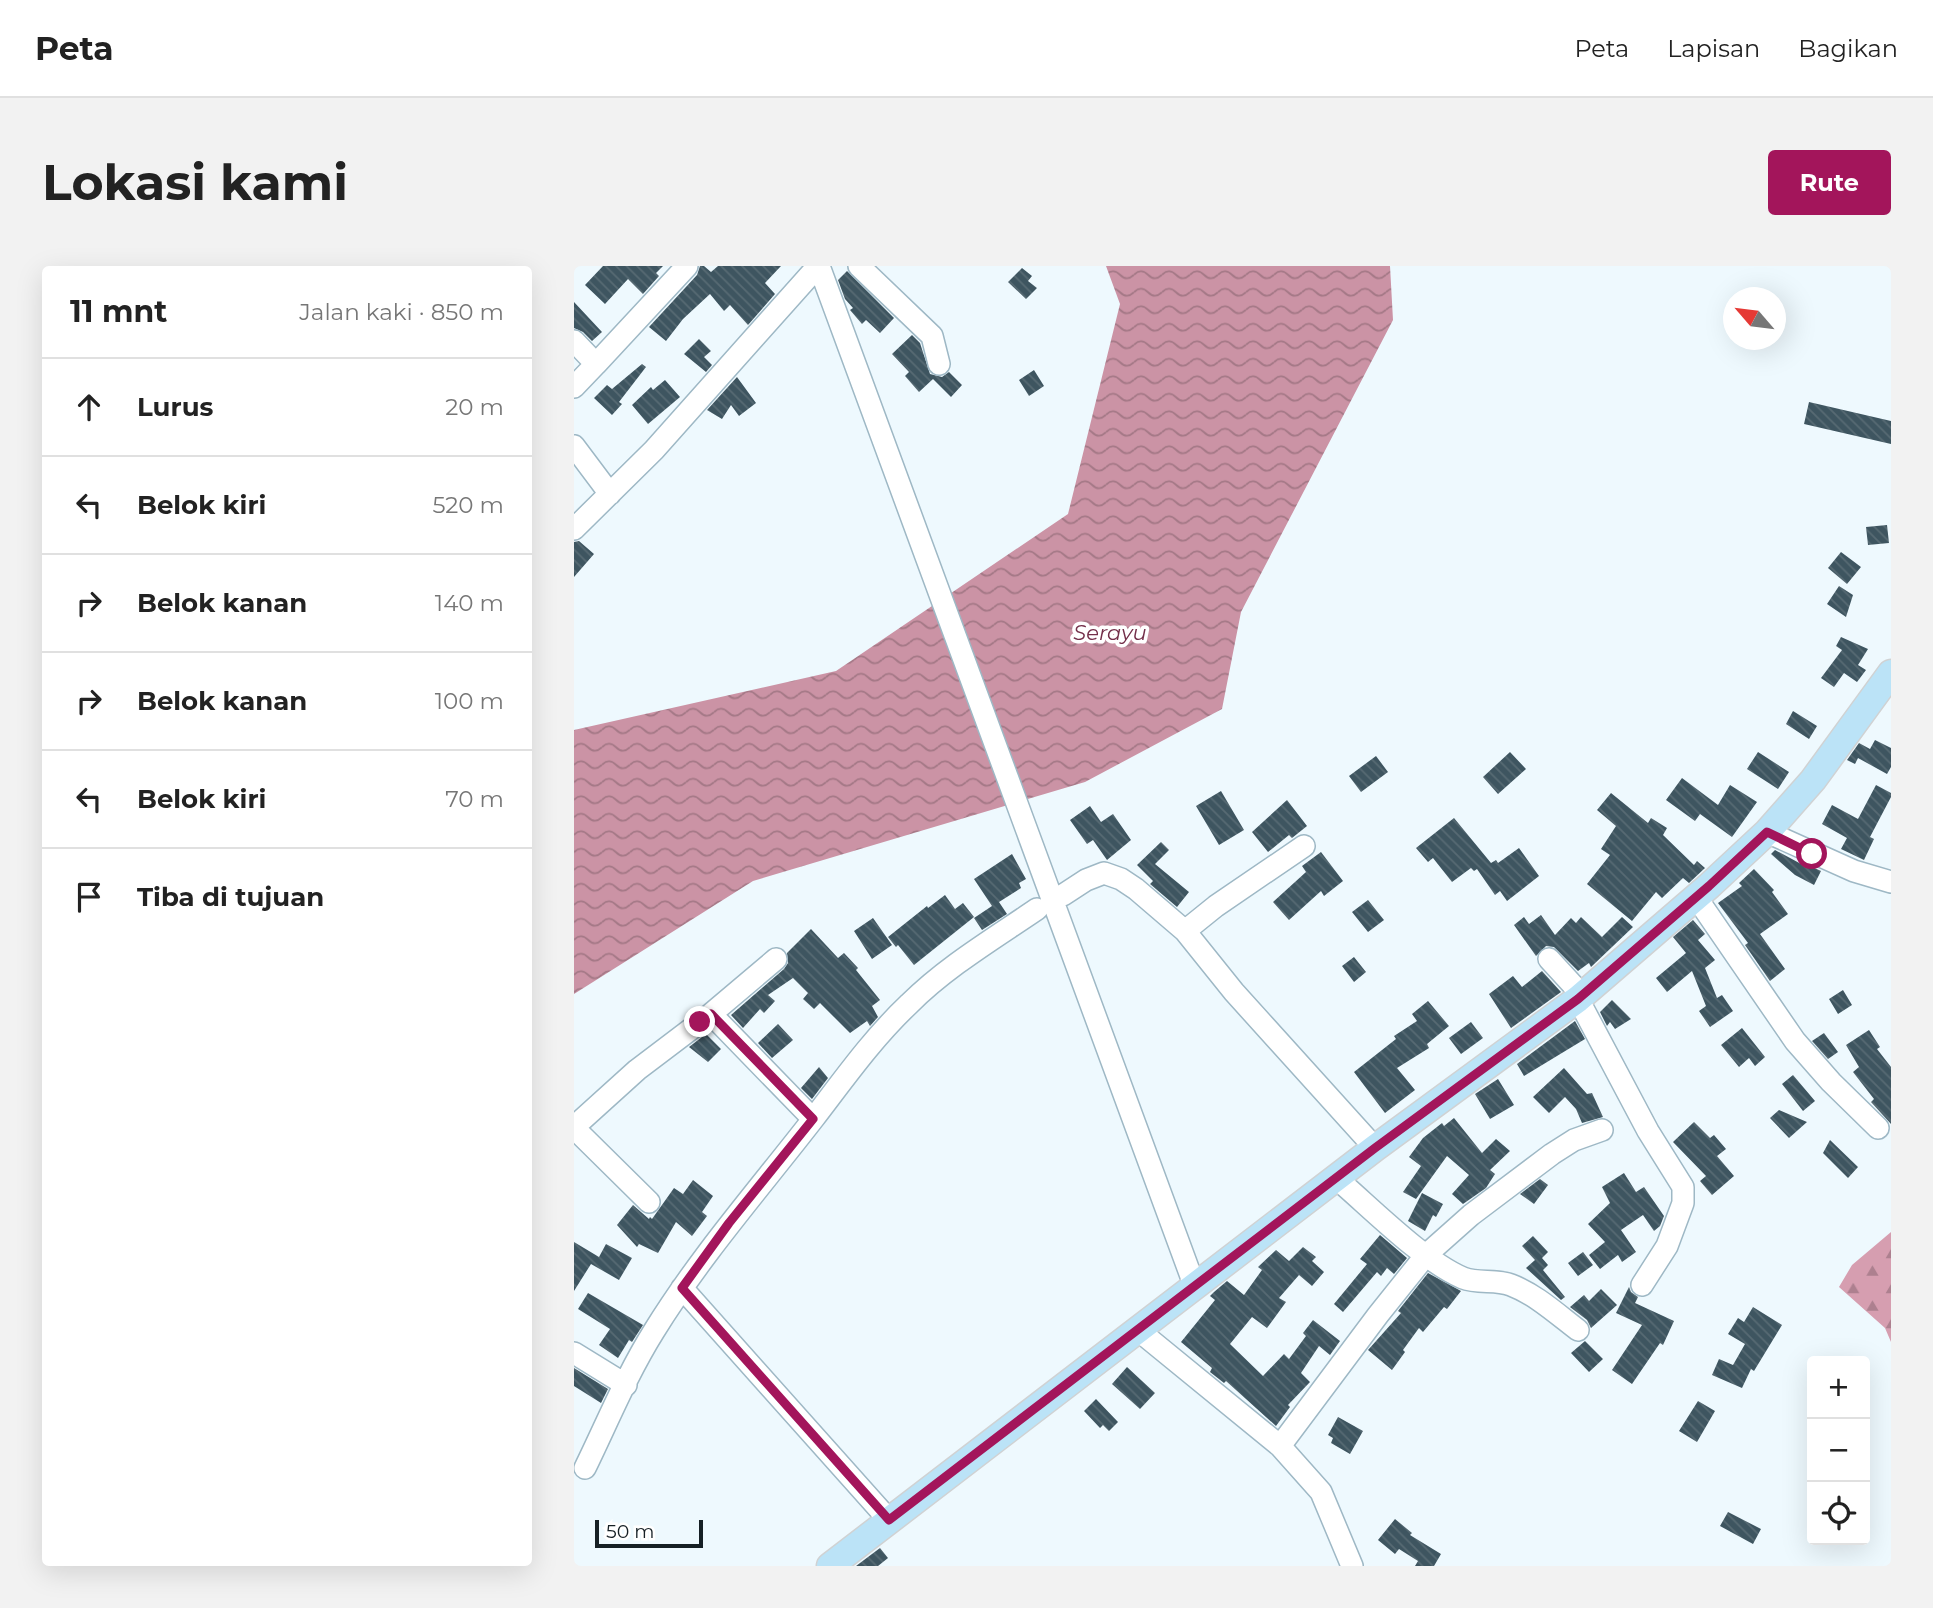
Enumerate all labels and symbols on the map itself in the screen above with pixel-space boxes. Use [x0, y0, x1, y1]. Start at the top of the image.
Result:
north arrow [1723, 287, 1786, 350]
water label: Serayu [1073, 620, 1147, 645]
route start [1796, 838, 1827, 869]
route end [684, 1006, 715, 1037]
scale bar [595, 1517, 704, 1549]

